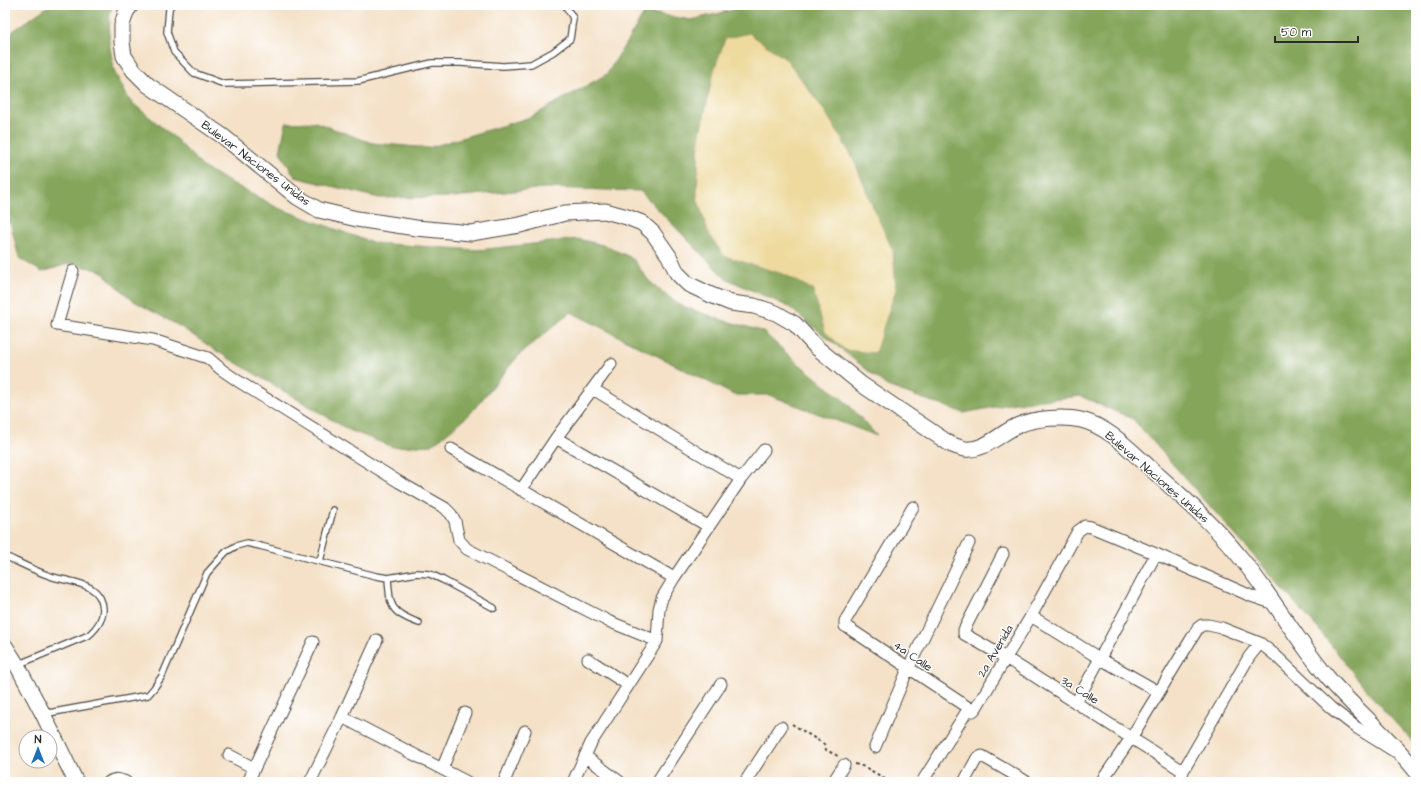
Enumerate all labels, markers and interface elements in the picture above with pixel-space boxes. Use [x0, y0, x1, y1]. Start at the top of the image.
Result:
scale bar [1275, 18, 1358, 44]
text: 50 m [1281, 24, 1312, 41]
street label: Bulevar Naciones Unidas [198, 117, 314, 210]
street label: Bulevar Naciones Unidas [1101, 427, 1212, 527]
street label: 2a Avenida [973, 622, 1018, 681]
street label: 4a Calle [890, 637, 936, 676]
street label: 3a Calle [1057, 672, 1102, 709]
north arrow [18, 729, 58, 769]
text: N [35, 732, 42, 747]

